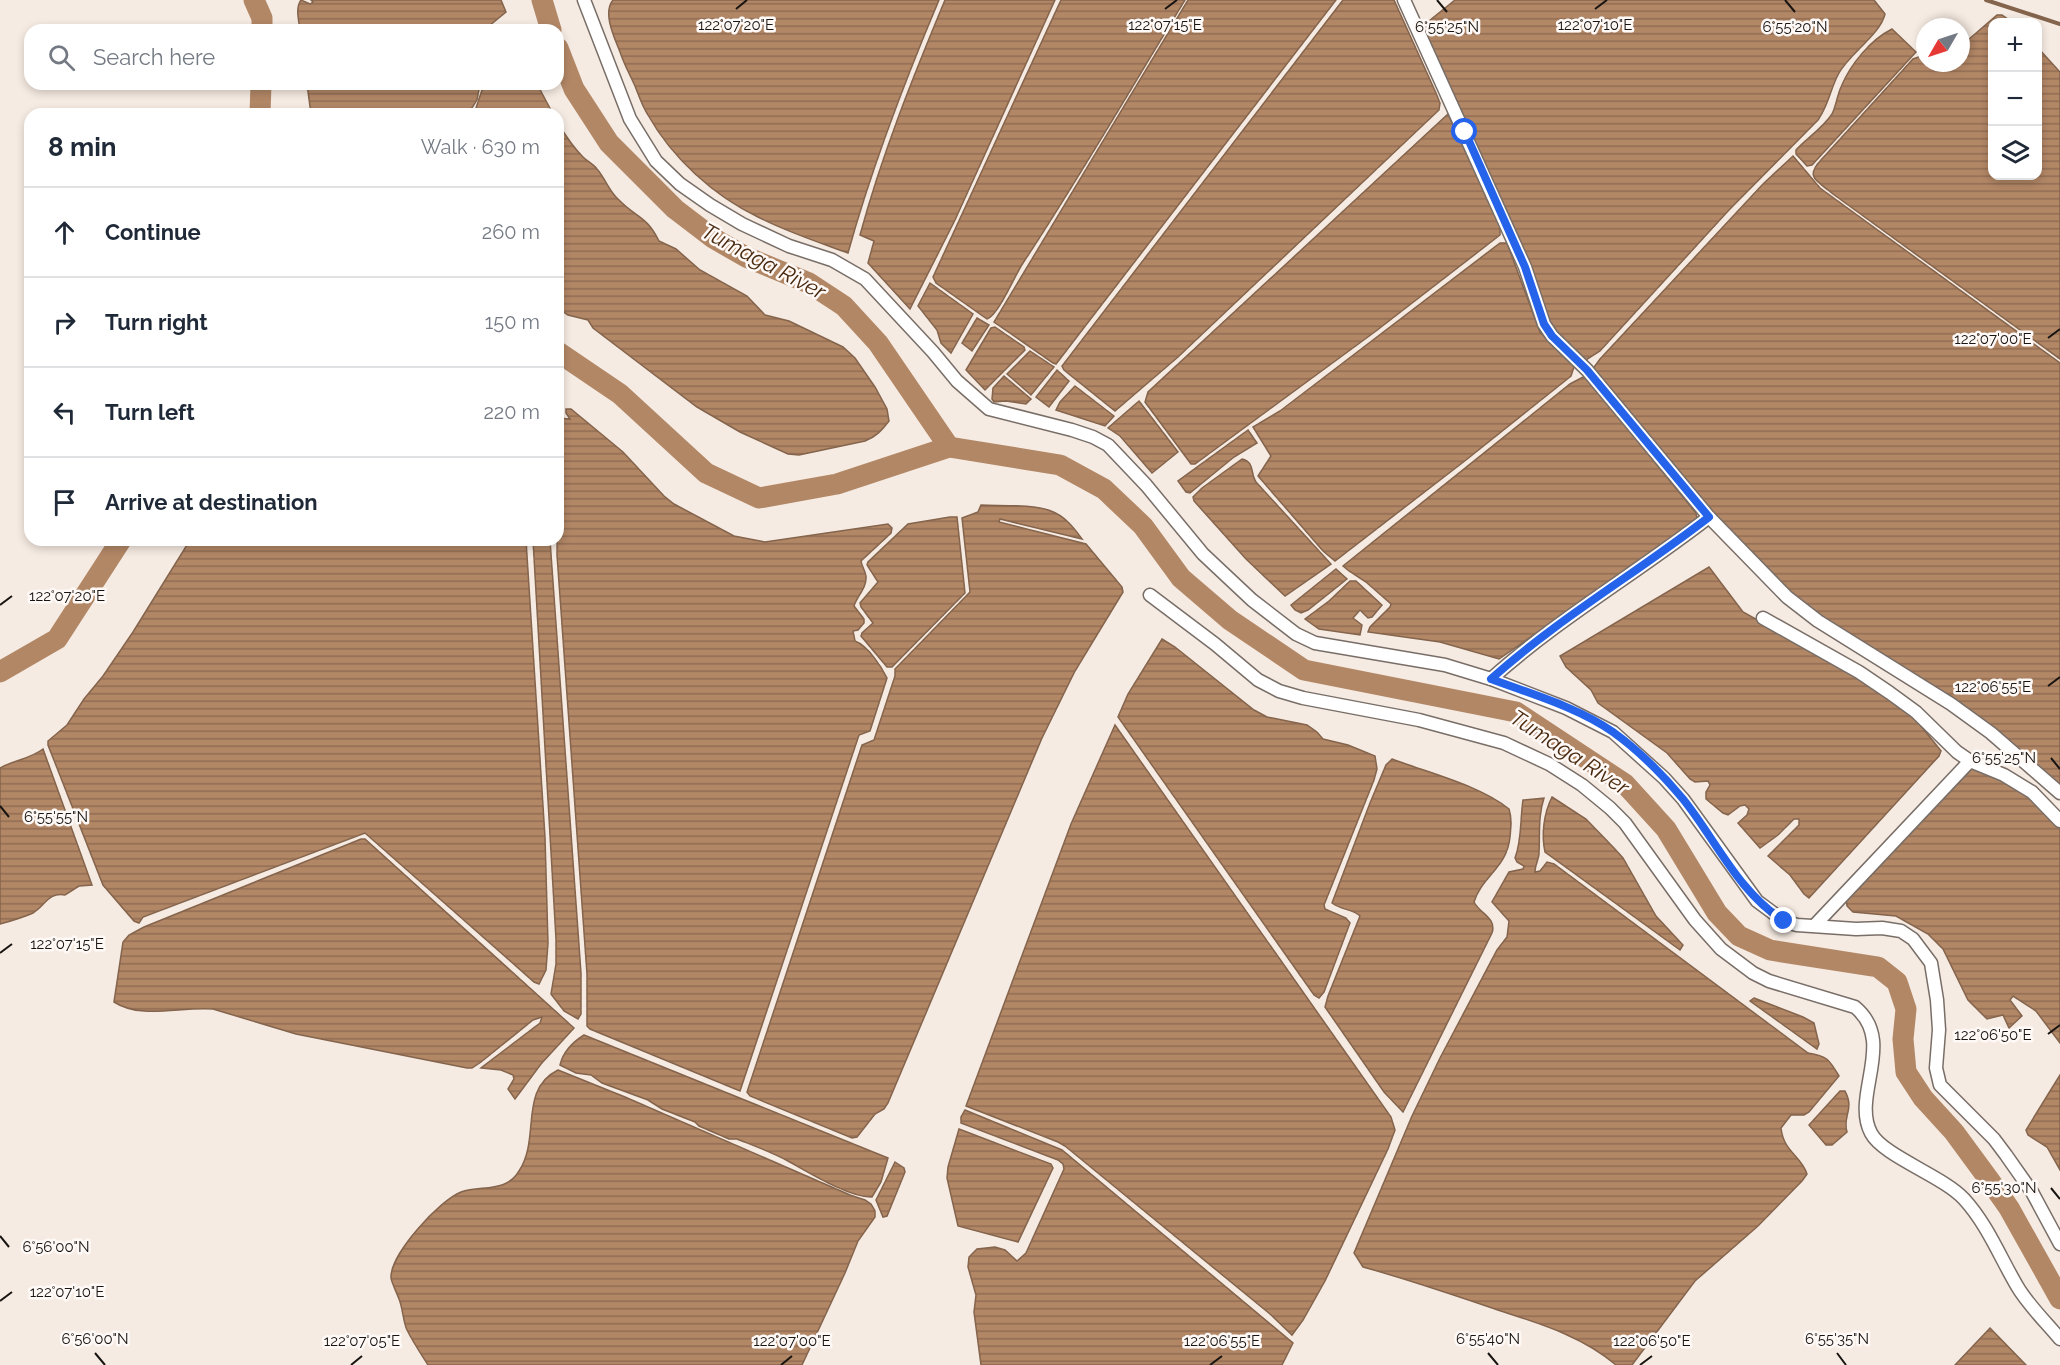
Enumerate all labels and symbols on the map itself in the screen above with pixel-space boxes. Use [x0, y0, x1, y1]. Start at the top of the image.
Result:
text: 122°07'20"E [698, 16, 774, 34]
text: 122°07'15"E [1128, 16, 1202, 34]
text: 122°07'10"E [1558, 16, 1632, 34]
text: 6°55'25"N [1415, 18, 1479, 36]
text: 6°55'20"N [1763, 18, 1827, 36]
north arrow [1916, 18, 1970, 72]
route start [1451, 118, 1477, 144]
water label: Tumaga River [698, 218, 832, 305]
text: 122°07'00"E [1954, 330, 2032, 348]
text: 122°07'20"E [29, 587, 105, 605]
text: 122°06'55"E [1955, 678, 2031, 696]
water label: Tumaga River [1506, 704, 1635, 801]
text: 6°55'25"N [1972, 749, 2036, 767]
text: 6°55'55"N [24, 808, 88, 826]
route end [1770, 907, 1796, 933]
text: 122°07'15"E [30, 935, 104, 953]
text: 122°06'50"E [1954, 1026, 2032, 1044]
text: 6°55'30"N [1971, 1179, 2037, 1197]
text: 6°56'00"N [22, 1238, 90, 1256]
text: 122°07'10"E [30, 1283, 104, 1301]
text: 6°56'00"N [61, 1330, 129, 1348]
text: 6°55'40"N [1456, 1330, 1520, 1348]
text: 6°55'35"N [1805, 1330, 1869, 1348]
text: 122°07'05"E [324, 1332, 400, 1350]
text: 122°07'00"E [753, 1332, 831, 1350]
text: 122°06'55"E [1184, 1332, 1260, 1350]
text: 122°06'50"E [1613, 1332, 1691, 1350]

